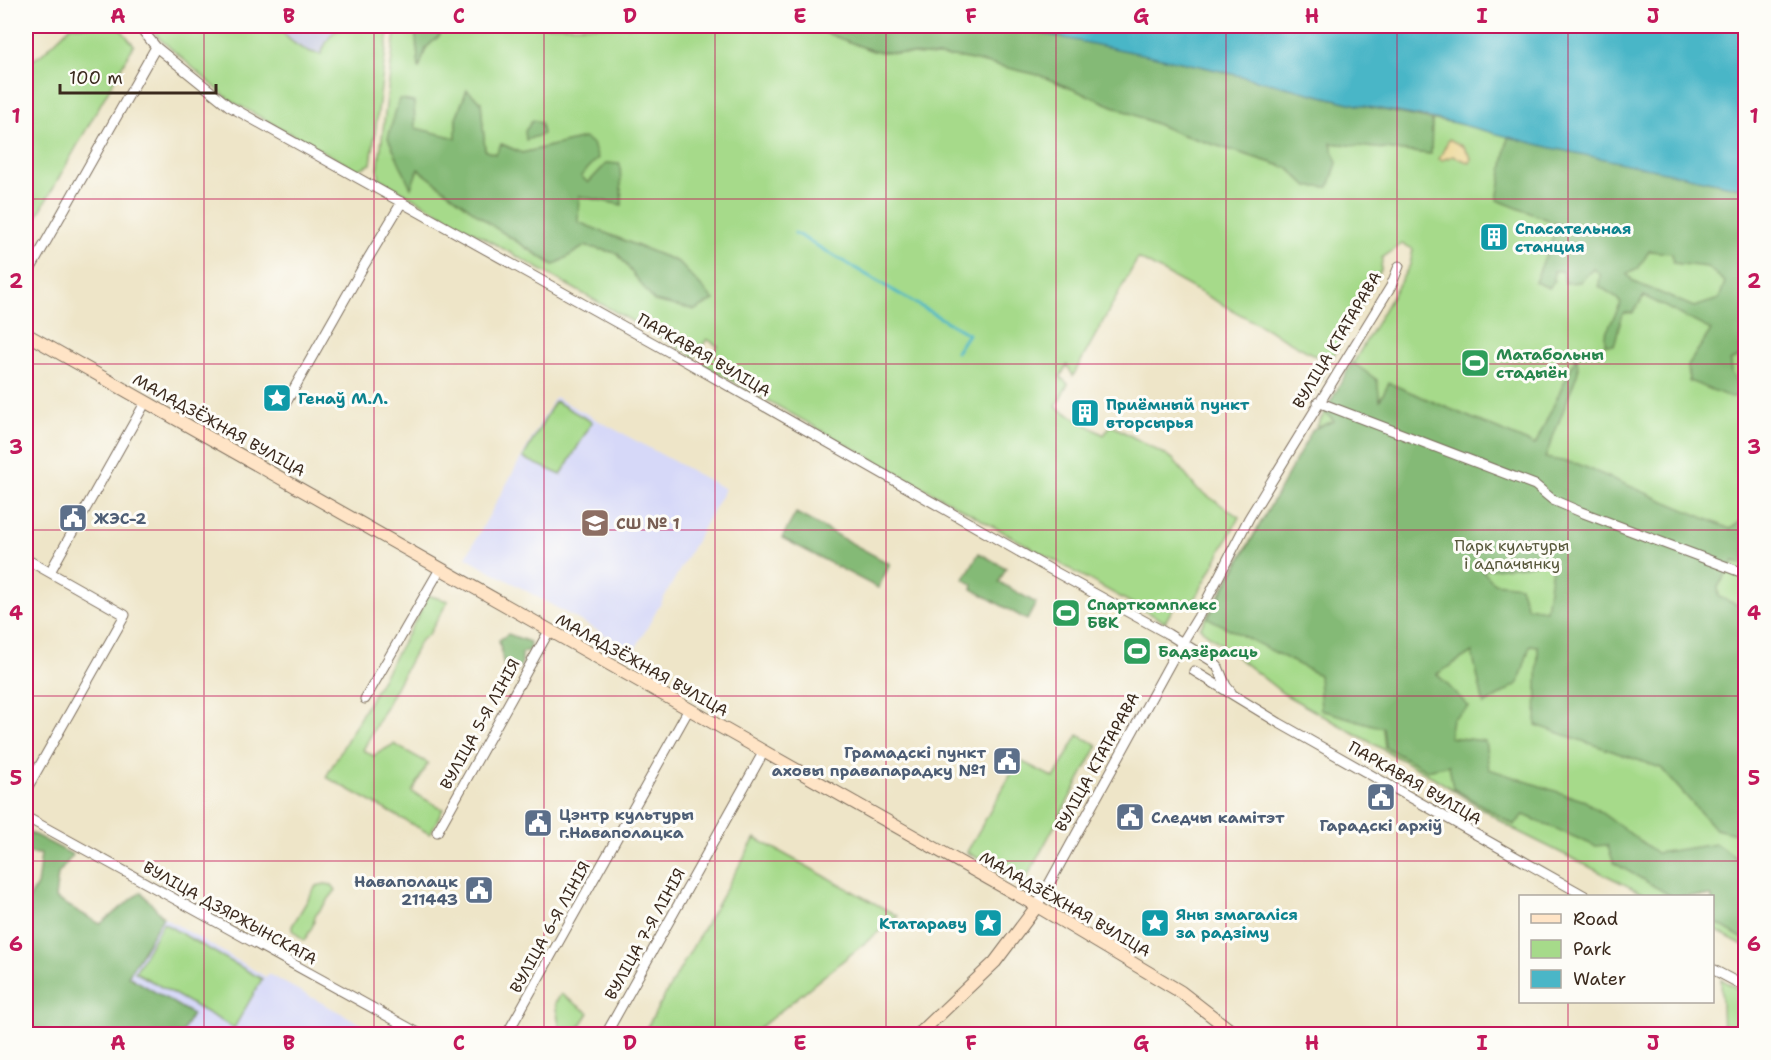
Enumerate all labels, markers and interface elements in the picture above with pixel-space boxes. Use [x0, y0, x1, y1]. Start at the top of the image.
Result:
text: A [110, 3, 126, 29]
text: B [283, 3, 295, 29]
text: C [453, 3, 465, 29]
text: D [623, 3, 637, 29]
text: E [793, 3, 807, 29]
text: F [965, 3, 977, 29]
text: G [1133, 3, 1149, 29]
text: H [1305, 3, 1319, 29]
text: I [1476, 3, 1488, 29]
text: J [1647, 3, 1660, 29]
scale bar [60, 57, 216, 95]
text: 100 m [69, 66, 123, 90]
text: 1 [11, 103, 21, 129]
text: 1 [1749, 103, 1759, 129]
place label: Спасательная станция [1515, 218, 1631, 257]
building icon: Спасательная станция [1478, 221, 1510, 253]
text: 2 [9, 268, 23, 294]
street label: ВУЛІЦА КТАТАРАВА [1288, 268, 1386, 412]
text: 2 [1747, 268, 1761, 294]
street label: ПАРКАВАЯ ВУЛІЦА [634, 308, 774, 402]
place label: Матабольны стадыён [1496, 344, 1604, 383]
sports icon: Матабольны стадыён [1459, 347, 1491, 379]
street label: МАЛАДЗЁЖНАЯ ВУЛІЦА [129, 369, 309, 481]
place icon: Генаў М.Л. [261, 382, 293, 414]
place label: Генаў М.Л. [298, 388, 388, 409]
place label: Приёмный пункт вторсырья [1106, 394, 1250, 433]
building icon: Приёмный пункт вторсырья [1069, 397, 1101, 429]
text: 3 [9, 434, 23, 460]
text: 3 [1747, 434, 1761, 460]
public building icon: ЖЭС-2 [57, 502, 89, 534]
school or university icon: СШ № 1 [579, 507, 611, 539]
place label: ЖЭС-2 [94, 508, 147, 529]
place label: СШ № 1 [616, 513, 680, 534]
park label: Парк культуры і адпачынку [1455, 535, 1569, 574]
place label: Спарткомплекс БВК [1087, 594, 1217, 633]
sports icon: Спарткомплекс БВК [1050, 597, 1082, 629]
text: 4 [9, 600, 23, 626]
text: 4 [1747, 600, 1761, 626]
street label: МАЛАДЗЁЖНАЯ ВУЛІЦА [552, 609, 732, 721]
sports icon: Бадзёрасць [1121, 635, 1153, 667]
place label: Бадзёрасць [1158, 641, 1258, 662]
street label: ВУЛІЦА 5-Я ЛІНІЯ [435, 655, 525, 793]
street label: ВУЛІЦА КТАТАРАВА [1050, 689, 1144, 835]
street label: ПАРКАВАЯ ВУЛІЦА [1345, 736, 1485, 830]
place label: Грамадскі пункт аховы правапарадку №1 [772, 742, 986, 781]
public building icon: Грамадскі пункт аховы правапарадку №1 [991, 745, 1023, 777]
text: 5 [10, 765, 22, 791]
text: 5 [1748, 765, 1760, 791]
public building icon: Гарадскі архіў [1365, 781, 1397, 813]
public building icon: Следчы камітэт [1114, 801, 1146, 833]
place label: Цэнтр культуры г.Наваполацка [559, 804, 694, 843]
public building icon: Цэнтр культуры г.Наваполацка [522, 807, 554, 839]
place label: Следчы камітэт [1151, 807, 1285, 828]
place label: Гарадскі архіў [1320, 815, 1442, 836]
street label: МАЛАДЗЁЖНАЯ ВУЛІЦА [976, 846, 1154, 962]
street label: ВУЛІЦА ДЗЯРЖЫНСКАГА [139, 856, 321, 970]
street label: ВУЛІЦА 6-Я ЛІНІЯ [505, 857, 595, 997]
street label: ВУЛІЦА 7-Я ЛІНІЯ [600, 864, 690, 1004]
place label: Наваполацк 211443 [354, 871, 458, 910]
public building icon: Наваполацк 211443 [463, 874, 495, 906]
legend [1519, 895, 1714, 1003]
place label: Яны змагаліся за радзіму [1176, 904, 1298, 943]
place icon: Ктатараву [972, 907, 1004, 939]
place icon: Яны змагаліся за радзіму [1139, 907, 1171, 939]
text: Road [1573, 907, 1618, 931]
place label: Ктатараву [879, 913, 967, 934]
text: 6 [9, 931, 23, 957]
text: 6 [1747, 931, 1761, 957]
text: Park [1573, 937, 1612, 961]
text: Water [1573, 967, 1626, 991]
text: A [110, 1030, 126, 1056]
text: B [283, 1030, 295, 1056]
text: C [453, 1030, 465, 1056]
text: D [623, 1030, 637, 1056]
text: E [793, 1030, 807, 1056]
text: F [965, 1030, 977, 1056]
text: G [1133, 1030, 1149, 1056]
text: H [1305, 1030, 1319, 1056]
text: I [1476, 1030, 1488, 1056]
text: J [1647, 1030, 1660, 1056]

